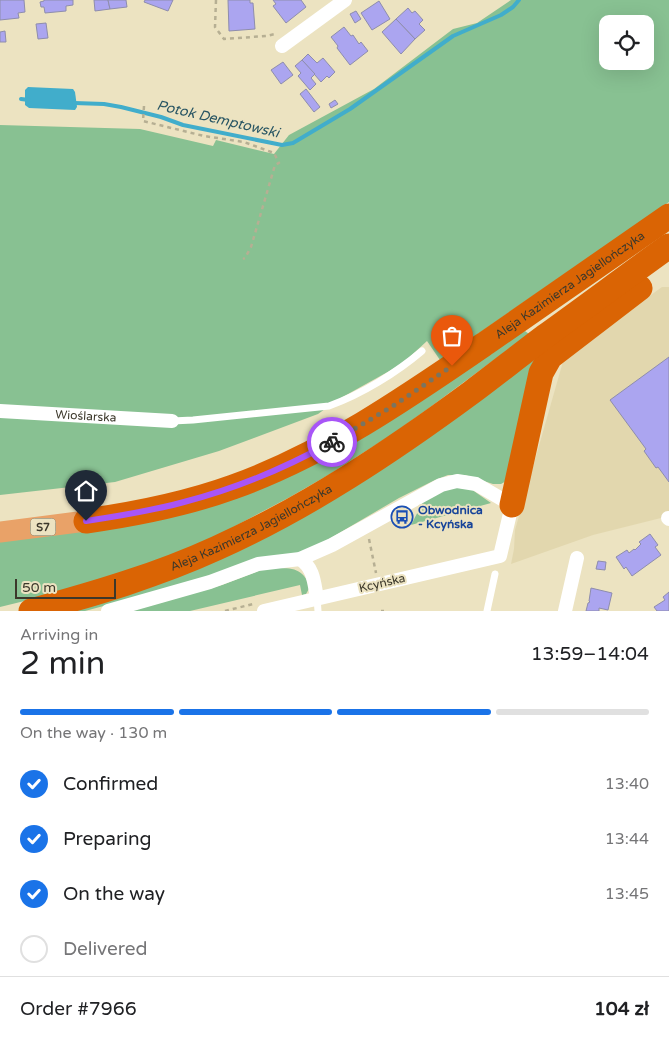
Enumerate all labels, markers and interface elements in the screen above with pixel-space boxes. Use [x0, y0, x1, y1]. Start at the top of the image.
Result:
map controls [599, 15, 654, 70]
button: locate [599, 15, 654, 70]
water label: Potok Demptowski [155, 97, 282, 142]
street label: Aleja Kazimierza Jagiellończyka [492, 228, 647, 342]
pin [431, 315, 473, 366]
icon: bag [438, 322, 466, 350]
street label: Wioślarska [55, 407, 117, 425]
courier [307, 417, 357, 467]
icon: bike [318, 428, 346, 456]
pin [65, 470, 107, 521]
icon: home [72, 477, 100, 505]
street label: Aleja Kazimierza Jagiellończyka [168, 482, 334, 574]
place label: Obwodnica - Kcyńska [418, 503, 483, 532]
bus stop icon: Obwodnica - Kcyńska [390, 505, 414, 529]
road number: S7 [30, 518, 56, 536]
street label: Kcyńska [357, 571, 407, 595]
scale bar [15, 576, 116, 599]
text: 50 m [22, 579, 56, 596]
text: Arriving in [20, 625, 98, 645]
text: 13:59–14:04 [531, 643, 649, 665]
text: 2 min [20, 645, 105, 683]
text: On the way · 130 m [20, 723, 167, 743]
icon: check [20, 770, 48, 798]
text: Confirmed [63, 773, 158, 795]
text: 13:40 [605, 774, 649, 794]
icon: check [20, 825, 48, 853]
text: Preparing [63, 828, 152, 850]
text: 13:44 [605, 829, 649, 849]
icon: check [20, 880, 48, 908]
text: On the way [63, 883, 165, 905]
text: 13:45 [605, 884, 649, 904]
text: Delivered [63, 938, 148, 960]
text: Order #7966 [20, 998, 137, 1020]
text: 104 zł [594, 998, 649, 1020]

